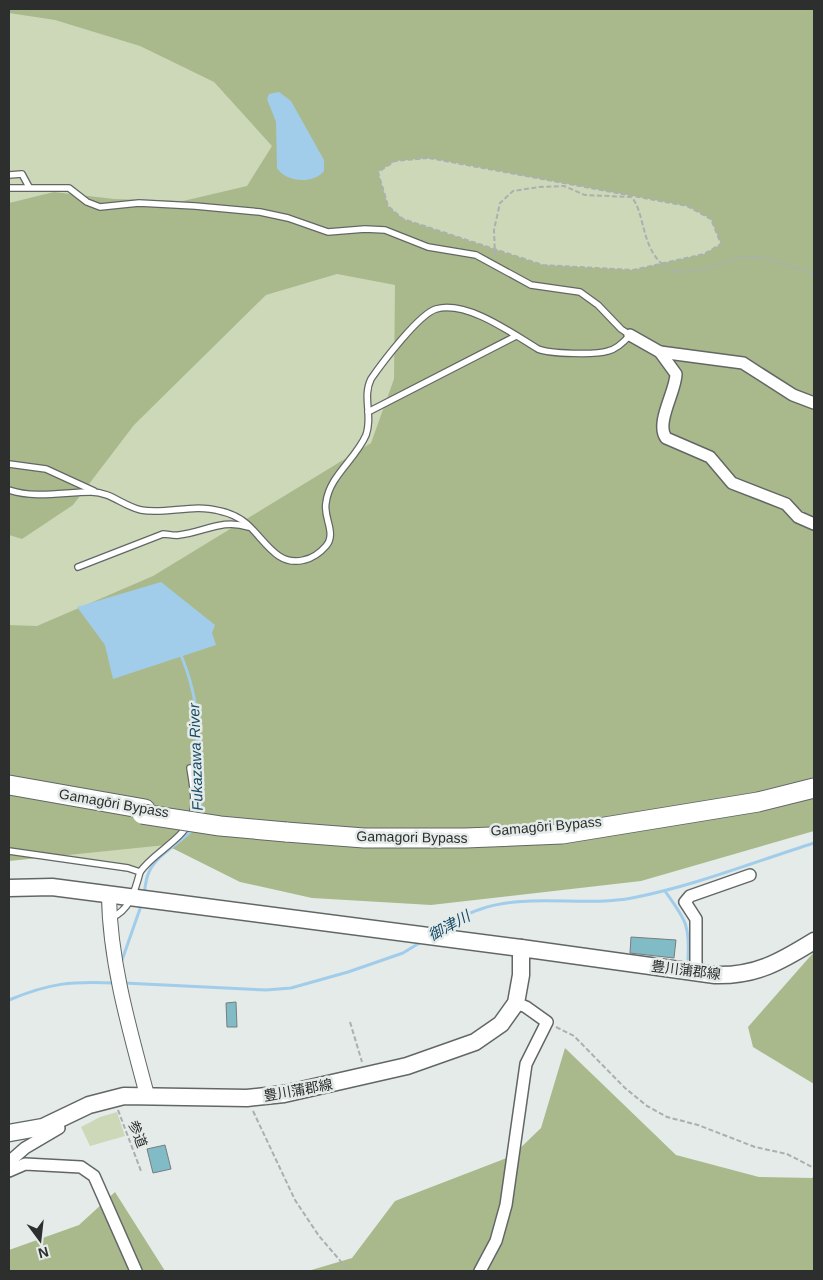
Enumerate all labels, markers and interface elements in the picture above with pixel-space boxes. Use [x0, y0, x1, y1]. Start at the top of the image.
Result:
water label: Fukazawa River [185, 702, 206, 811]
street label: Gamagōri Bypass [58, 785, 170, 821]
street label: Gamagōri Bypass [490, 813, 602, 839]
street label: Gamagori Bypass [356, 828, 468, 846]
water label: 御津川 [425, 906, 474, 944]
street label: 豊川蒲郡線 [650, 958, 722, 982]
street label: 豊川蒲郡線 [262, 1076, 334, 1104]
street label: 参道 [126, 1118, 150, 1150]
north arrow [15, 1215, 65, 1265]
text: N [36, 1244, 50, 1262]

